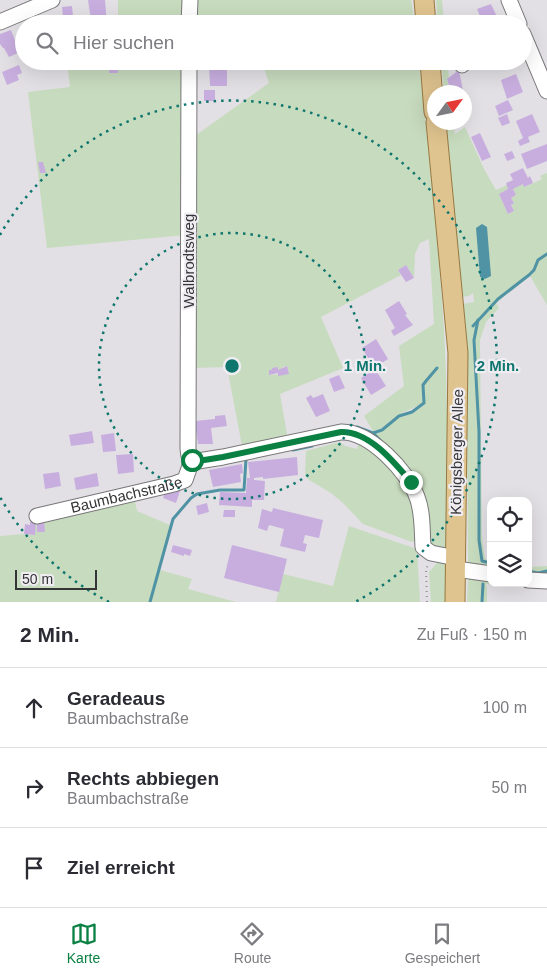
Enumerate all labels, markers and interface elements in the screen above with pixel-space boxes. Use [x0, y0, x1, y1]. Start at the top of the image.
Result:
search box [15, 15, 532, 70]
icon: search [33, 29, 61, 57]
text: Hier suchen [73, 32, 174, 53]
north arrow [427, 85, 472, 130]
street label: Walbrodtsweg [180, 214, 197, 308]
centre of rings [223, 357, 241, 375]
text: 1 Min. [344, 357, 386, 374]
text: 2 Min. [477, 357, 519, 374]
street label: Königsberger Allee [447, 389, 466, 515]
route start [181, 449, 204, 472]
route end [400, 471, 423, 494]
street label: Baumbachstraße [69, 473, 185, 516]
map controls [487, 497, 532, 587]
button: locate [487, 497, 532, 542]
button: layers [487, 542, 532, 587]
scale bar [15, 567, 98, 590]
text: 50 m [22, 571, 53, 587]
text: 2 Min. [20, 623, 80, 646]
text: Zu Fuß · 150 m [417, 626, 527, 643]
text: Geradeaus [67, 688, 165, 709]
icon: ahead [20, 694, 48, 722]
text: 100 m [483, 699, 527, 716]
text: Baumbachstraße [67, 710, 189, 727]
text: Rechts abbiegen [67, 768, 219, 789]
icon: right [20, 774, 48, 802]
text: 50 m [491, 779, 527, 796]
text: Baumbachstraße [67, 790, 189, 807]
icon: arrive [20, 854, 48, 882]
text: Ziel erreicht [67, 857, 175, 878]
tab: Karte [67, 920, 100, 966]
tab: Route [234, 920, 271, 966]
tab: Gespeichert [405, 920, 480, 966]

